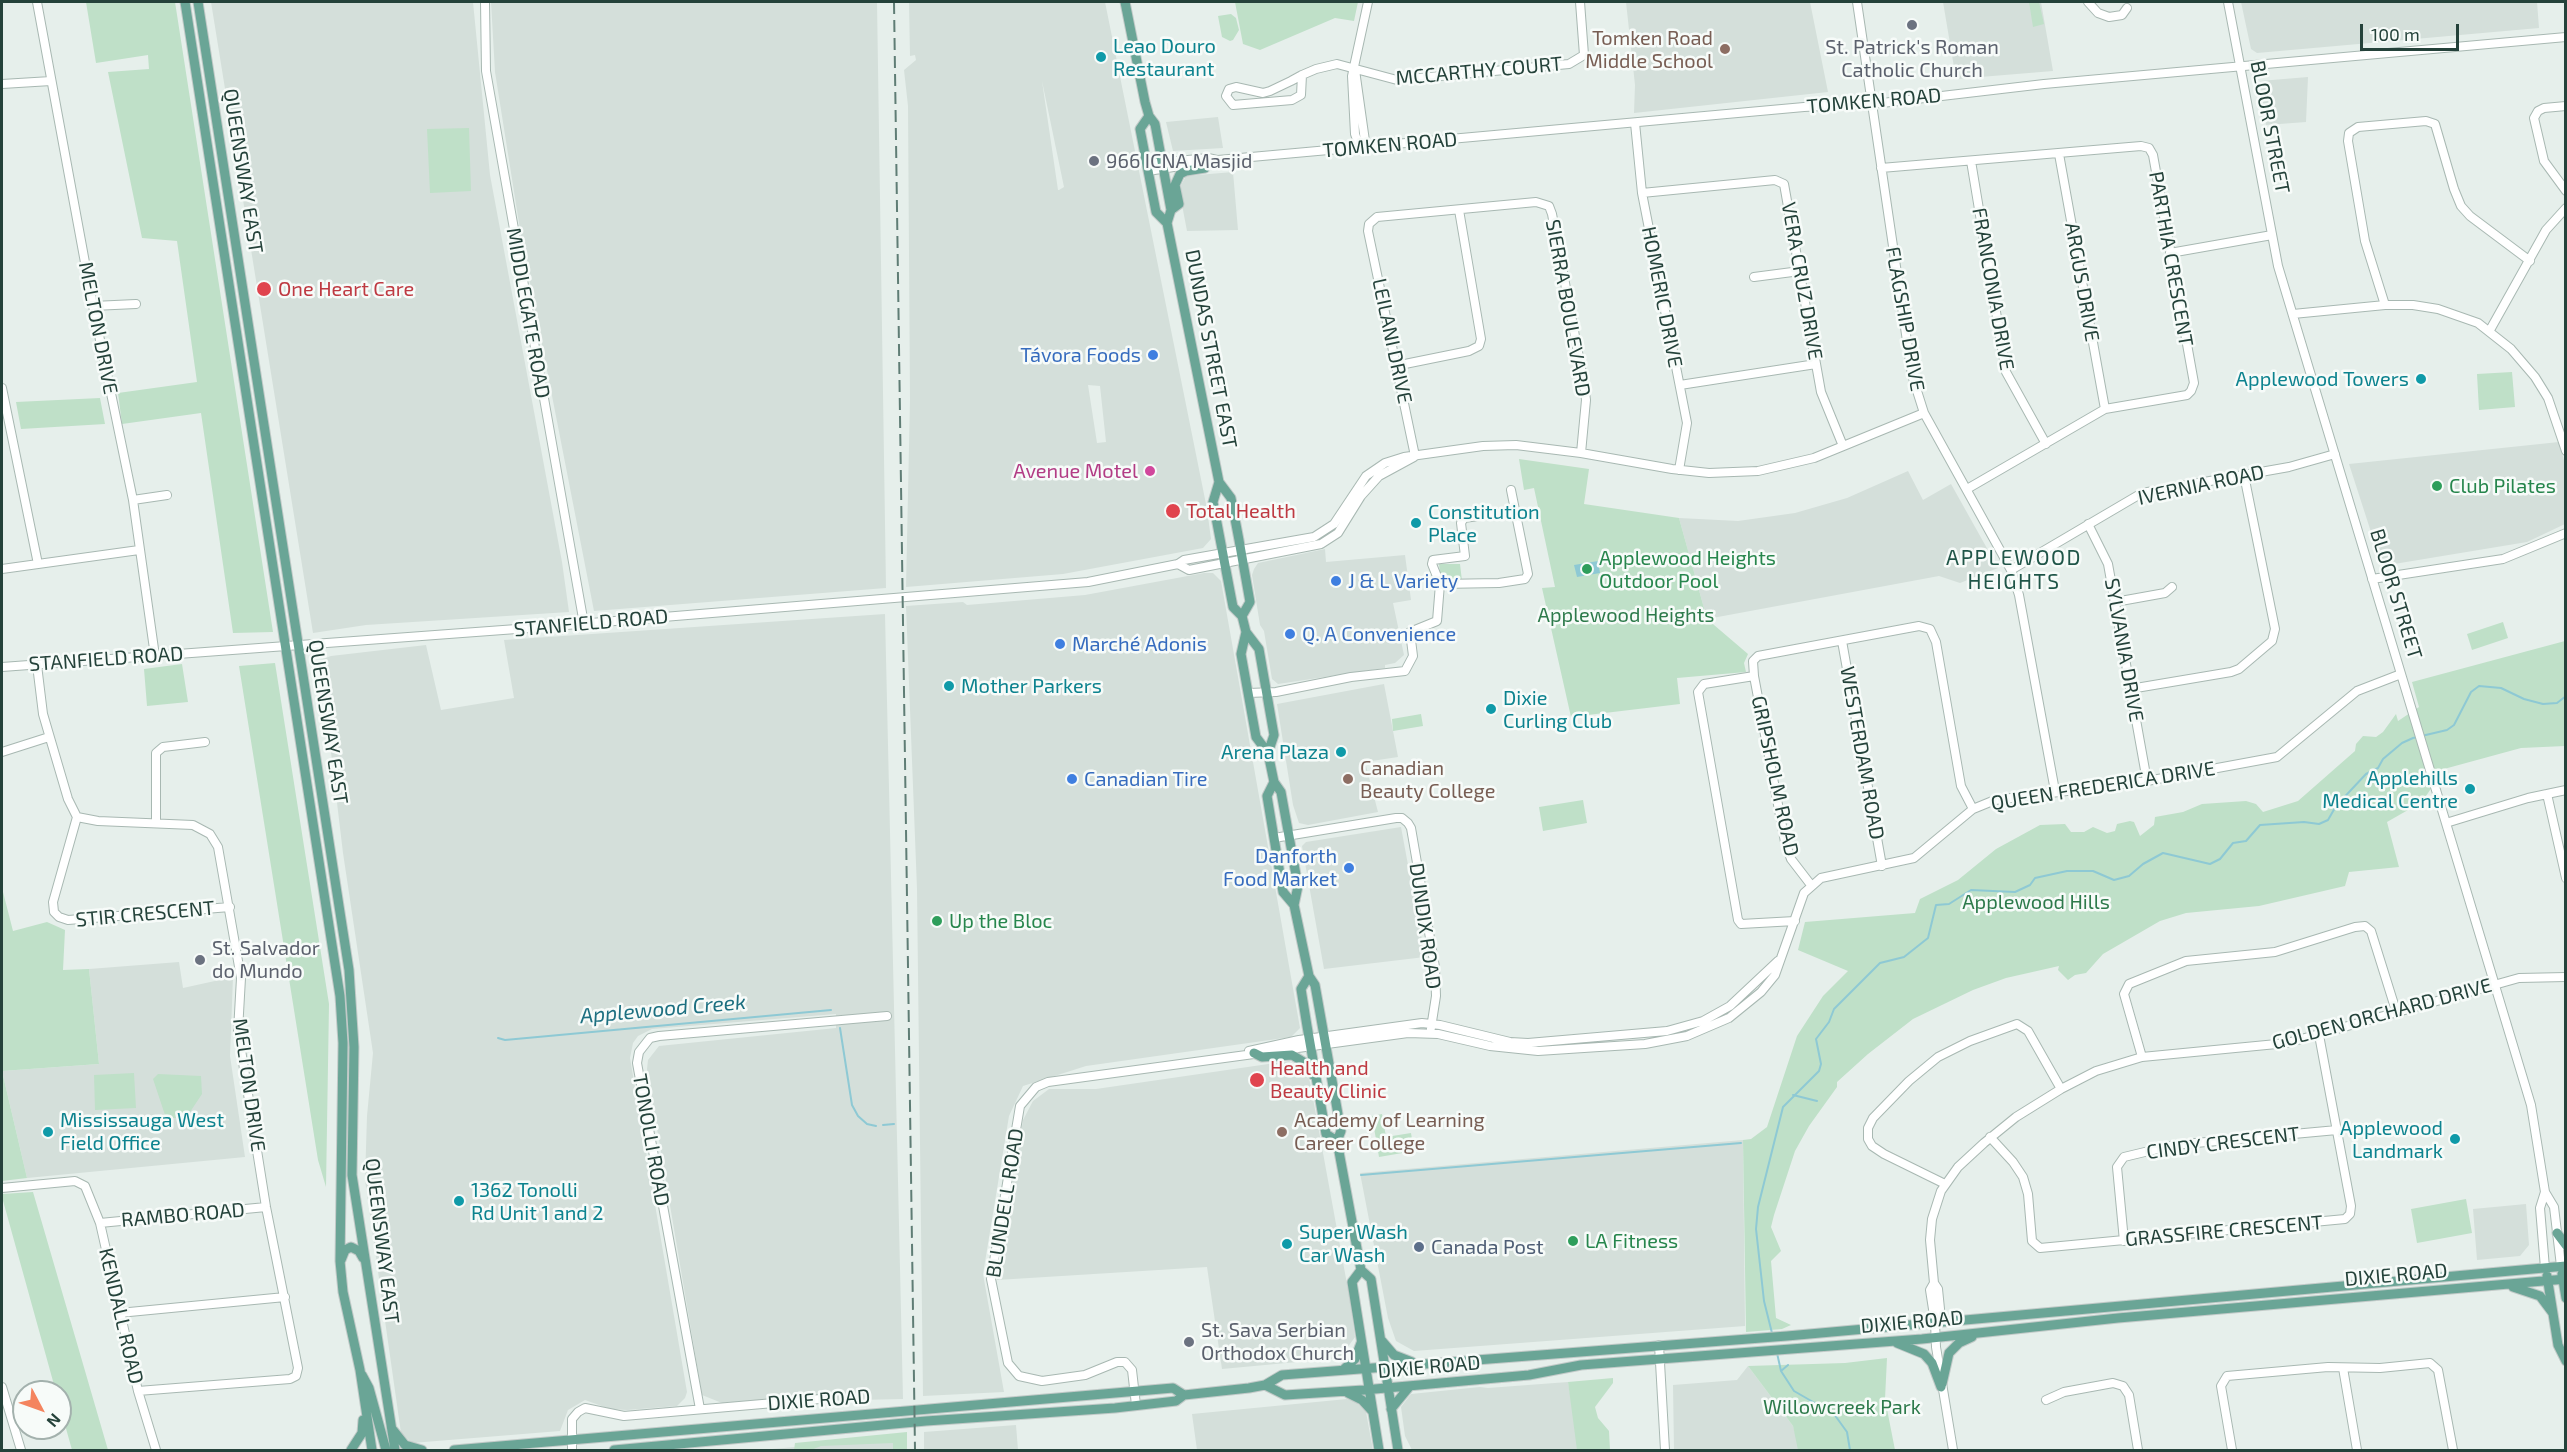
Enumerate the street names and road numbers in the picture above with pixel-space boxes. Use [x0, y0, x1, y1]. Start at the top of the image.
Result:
street label: MCCARTHY COURT [1395, 52, 1563, 90]
street label: BLOOR STREET [2245, 58, 2295, 196]
street label: TOMKEN ROAD [1806, 83, 1942, 119]
street label: QUEENSWAY EAST [218, 87, 268, 255]
street label: TOMKEN ROAD [1322, 127, 1458, 163]
street label: PARTHIA CRESCENT [2144, 170, 2198, 348]
street label: VERA CRUZ DRIVE [1776, 200, 1828, 362]
street label: FRANCONIA DRIVE [1967, 206, 2019, 372]
street label: SIERRA BOULEVARD [1541, 218, 1595, 398]
street label: ARGUS DRIVE [2060, 221, 2104, 343]
street label: HOMERIC DRIVE [1637, 224, 1687, 370]
street label: MIDDLEGATE ROAD [501, 226, 555, 400]
street label: FLAGSHIP DRIVE [1880, 245, 1930, 393]
street label: DUNDAS STREET EAST [1180, 247, 1242, 451]
street label: MELTON DRIVE [73, 260, 123, 396]
street label: LEILANI DRIVE [1367, 276, 1417, 406]
street label: IVERNIA ROAD [2136, 460, 2266, 510]
street label: BLOOR STREET [2365, 526, 2427, 662]
street label: SYLVANIA DRIVE [2100, 576, 2148, 724]
street label: STANFIELD ROAD [513, 604, 669, 642]
street label: QUEENSWAY EAST [303, 638, 353, 806]
street label: STANFIELD ROAD [28, 642, 184, 676]
street label: WESTERDAM ROAD [1835, 664, 1889, 842]
street label: GRIPSHOLM ROAD [1746, 694, 1804, 858]
street label: QUEEN FREDERICA DRIVE [1989, 756, 2217, 816]
street label: DUNDIX ROAD [1404, 861, 1446, 991]
street label: STIR CRESCENT [75, 896, 215, 932]
street label: GOLDEN ORCHARD DRIVE [2269, 973, 2495, 1055]
street label: MELTON DRIVE [228, 1017, 270, 1153]
street label: TONOLLI ROAD [628, 1072, 674, 1208]
street label: CINDY CRESCENT [2145, 1122, 2301, 1164]
street label: BLUNDELL ROAD [981, 1127, 1029, 1279]
street label: QUEENSWAY EAST [360, 1157, 404, 1325]
street label: RAMBO ROAD [120, 1198, 246, 1232]
street label: GRASSFIRE CRESCENT [2124, 1210, 2324, 1252]
street label: KENDALL ROAD [94, 1246, 148, 1386]
street label: DIXIE ROAD [2344, 1259, 2448, 1291]
street label: DIXIE ROAD [1860, 1306, 1964, 1338]
street label: DIXIE ROAD [1377, 1351, 1481, 1383]
street label: DIXIE ROAD [767, 1384, 871, 1416]

